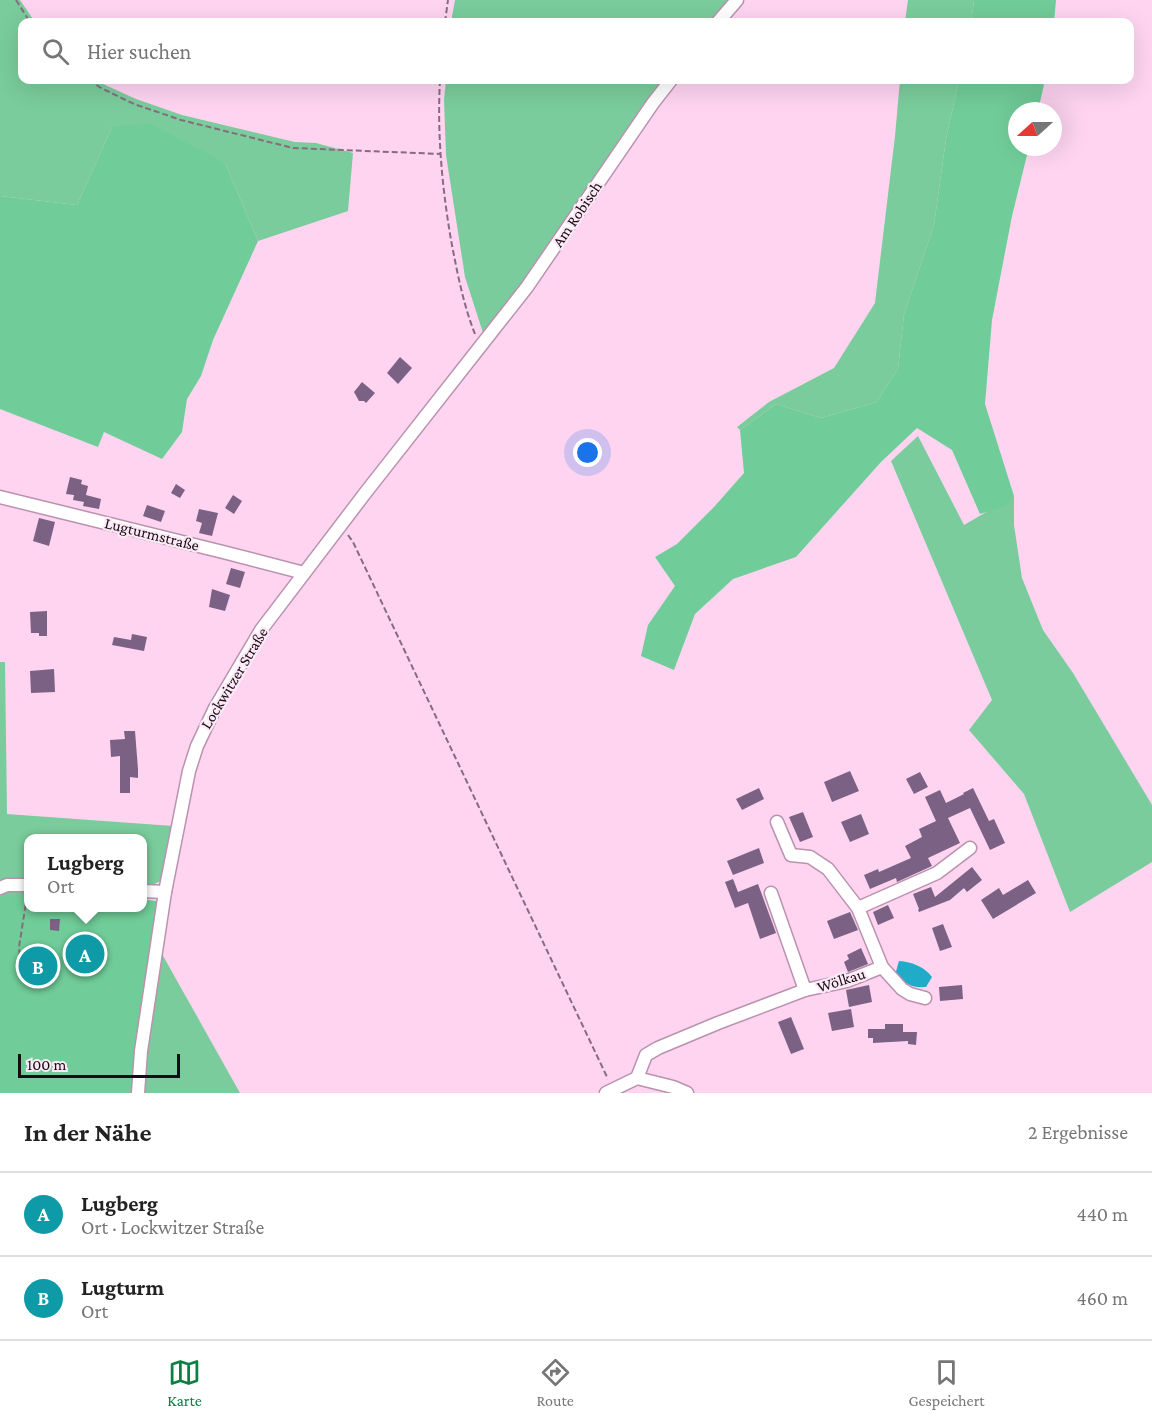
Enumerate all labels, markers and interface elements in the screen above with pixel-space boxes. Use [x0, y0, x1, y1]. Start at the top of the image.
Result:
search box [18, 18, 1134, 84]
icon: search [39, 35, 72, 68]
text: Hier suchen [87, 39, 191, 64]
north arrow [1008, 102, 1062, 156]
street label: Am Robisch [549, 178, 605, 250]
your location [573, 438, 602, 467]
street label: Lugturmstraße [103, 514, 201, 555]
street label: Lockwitzer Straße [197, 624, 271, 732]
popup [24, 834, 147, 912]
text: Lugberg [47, 850, 124, 875]
text: Ort [47, 875, 74, 897]
pin: A [66, 932, 104, 976]
pin: B [18, 944, 57, 988]
street label: Wölkau [815, 964, 868, 995]
scale bar [18, 1051, 180, 1078]
text: 100 m [27, 1056, 66, 1073]
text: In der Nähe [24, 1118, 152, 1147]
text: 2 Ergebnisse [1028, 1121, 1128, 1143]
text: Lugberg [81, 1191, 158, 1216]
text: A [38, 1203, 49, 1225]
text: 440 m [1076, 1203, 1128, 1225]
text: Ort · Lockwitzer Straße [81, 1216, 264, 1238]
text: Lugturm [81, 1275, 164, 1300]
text: B [38, 1287, 49, 1309]
text: 460 m [1076, 1287, 1128, 1309]
text: Ort [81, 1300, 108, 1322]
tab: Karte [167, 1356, 202, 1409]
tab: Route [536, 1356, 574, 1409]
tab: Gespeichert [908, 1356, 985, 1409]

